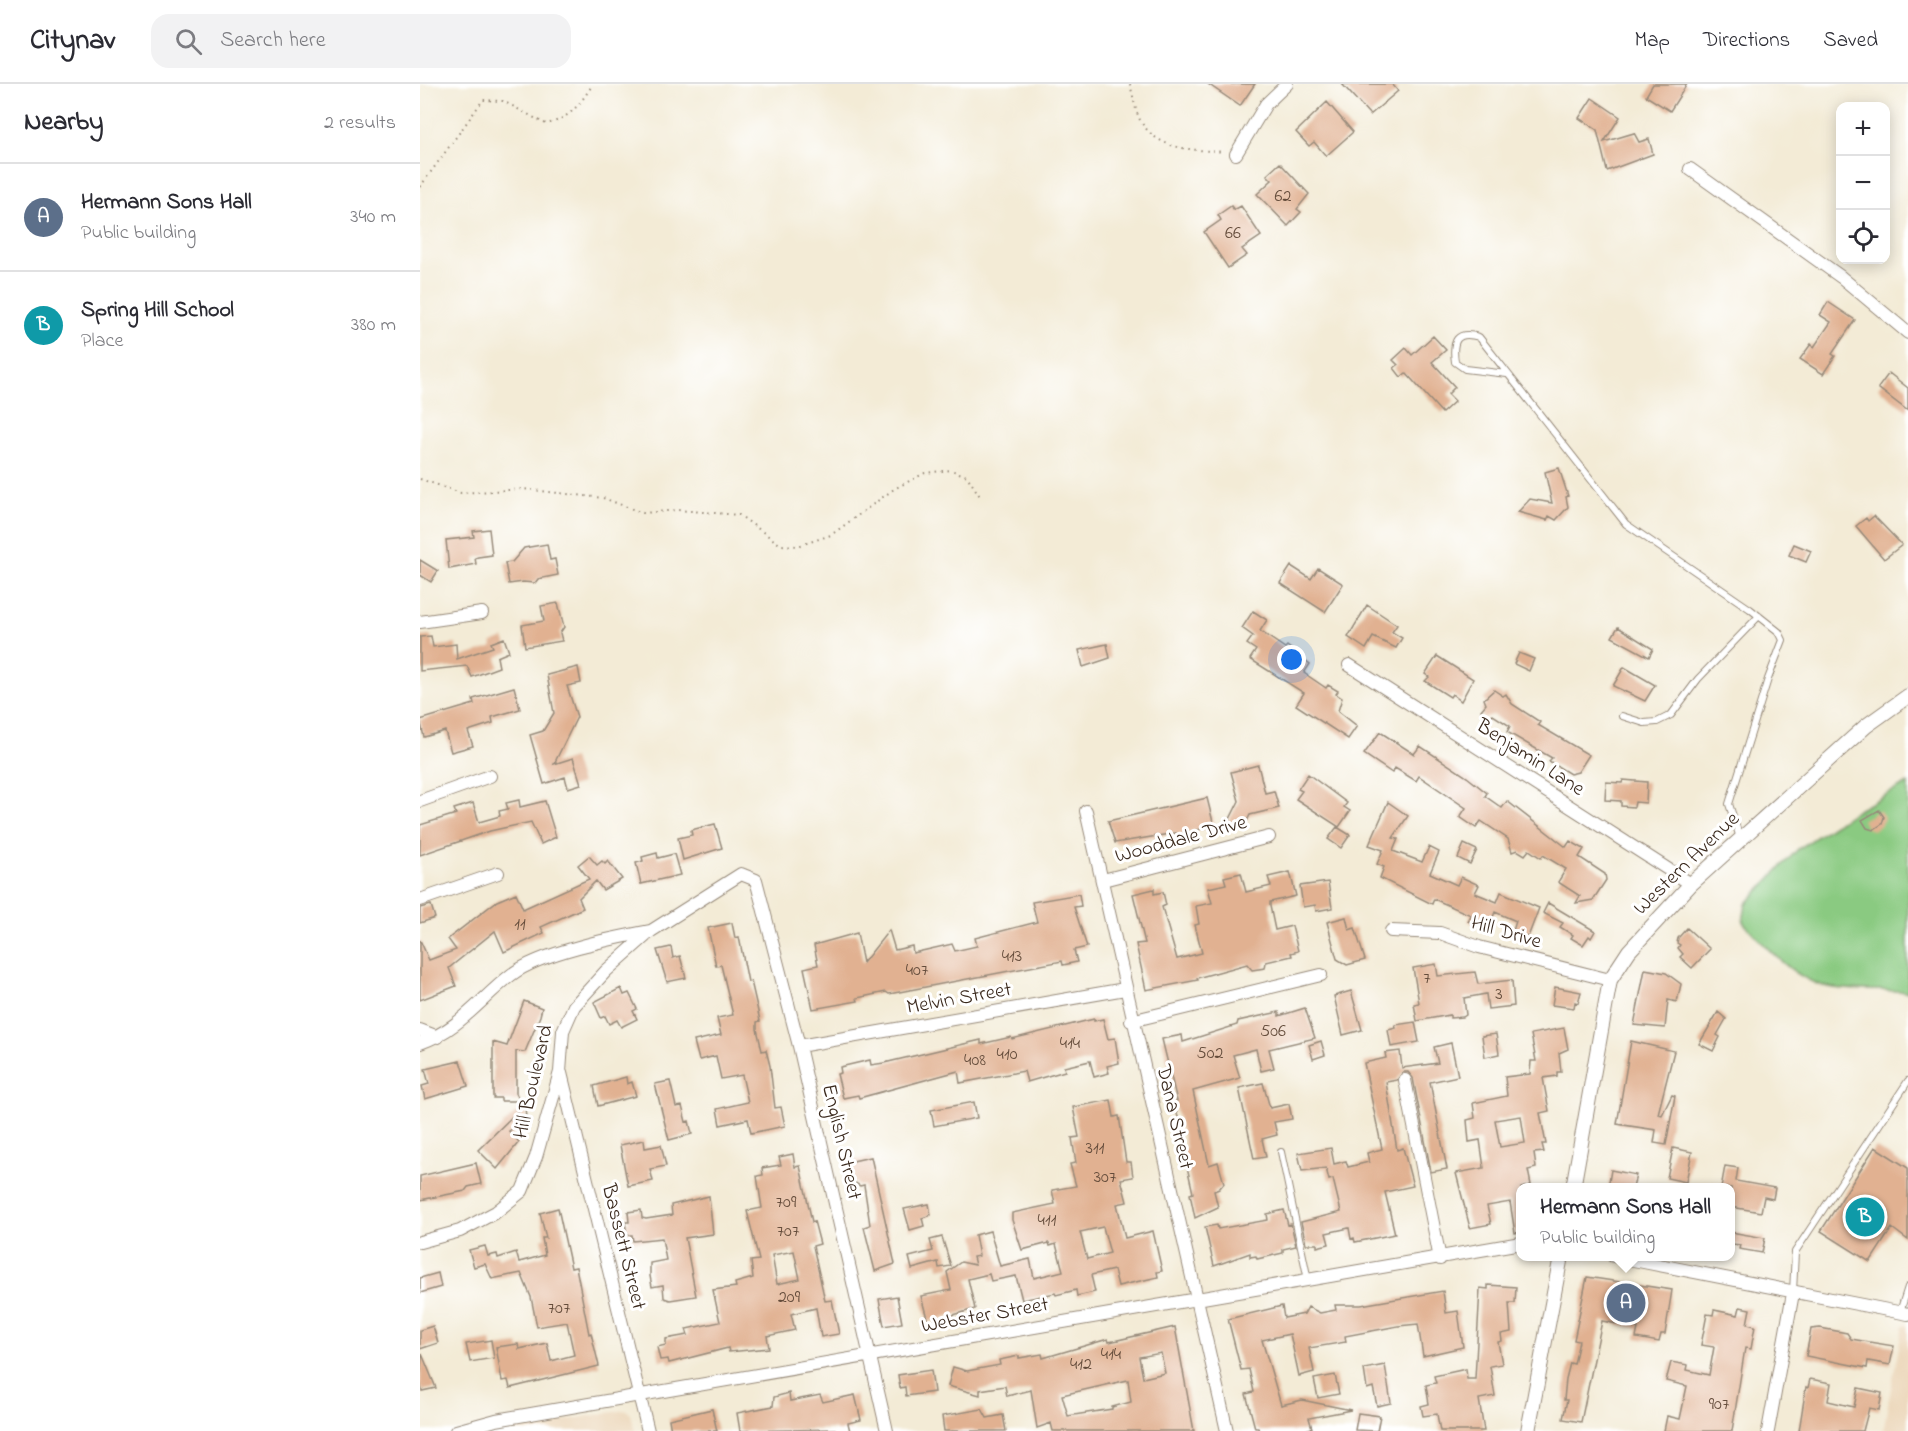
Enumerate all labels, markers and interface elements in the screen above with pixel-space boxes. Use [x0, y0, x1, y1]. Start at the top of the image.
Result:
search box [151, 14, 571, 68]
text: Citynav [30, 21, 115, 62]
icon: search [172, 25, 205, 58]
text: Search here [220, 25, 326, 57]
text: Map [1634, 26, 1670, 56]
text: Directions [1703, 26, 1790, 56]
text: Saved [1823, 26, 1878, 56]
map controls [1836, 102, 1890, 264]
button: + [1836, 102, 1890, 156]
text: Nearby [24, 104, 103, 142]
text: 2 results [324, 109, 396, 138]
button: − [1836, 156, 1890, 210]
house number: 62 [1275, 184, 1291, 210]
text: Hermann Sons Hall [81, 187, 252, 219]
text: A [37, 203, 50, 232]
text: 340 m [350, 203, 396, 232]
button: locate [1836, 210, 1890, 264]
text: Public building [81, 219, 196, 248]
house number: 66 [1225, 221, 1241, 247]
text: Spring Hill School [81, 295, 234, 327]
text: B [37, 311, 50, 340]
text: 380 m [351, 311, 396, 340]
text: Place [81, 327, 123, 356]
your location [1277, 645, 1306, 674]
street label: Benjamin Lane [1469, 711, 1591, 805]
street label: Western Avenue [1627, 805, 1747, 923]
street label: Wooddale Drive [1112, 808, 1251, 872]
street label: Hill Drive [1467, 909, 1545, 958]
house number: 11 [514, 912, 526, 938]
house number: 413 [1002, 944, 1022, 970]
house number: 407 [906, 958, 929, 984]
house number: 7 [1423, 966, 1431, 992]
street label: Melvin Street [904, 975, 1014, 1023]
house number: 3 [1495, 982, 1503, 1008]
house number: 506 [1260, 1019, 1286, 1045]
street label: Hill Boulevard [506, 1022, 562, 1142]
house number: 414 [1060, 1031, 1081, 1057]
house number: 502 [1196, 1041, 1224, 1067]
house number: 410 [997, 1042, 1018, 1068]
house number: 408 [964, 1048, 986, 1074]
street label: Dana Street [1147, 1061, 1201, 1172]
street label: English Street [811, 1081, 869, 1203]
house number: 311 [1086, 1136, 1105, 1162]
house number: 307 [1094, 1165, 1117, 1191]
street label: Bassett Street [593, 1180, 653, 1313]
popup [1516, 1183, 1735, 1261]
house number: 709 [776, 1190, 797, 1216]
text: Hermann Sons Hall [1540, 1192, 1711, 1224]
pin: B [1846, 1194, 1884, 1240]
house number: 411 [1038, 1208, 1057, 1234]
house number: 707 [777, 1219, 800, 1245]
text: Public building [1540, 1224, 1655, 1253]
pin: A [1606, 1280, 1646, 1326]
house number: 209 [778, 1285, 801, 1311]
street label: Webster Street [919, 1290, 1051, 1342]
house number: 707 [548, 1296, 571, 1322]
house number: 414 [1101, 1342, 1122, 1368]
house number: 412 [1070, 1352, 1092, 1378]
house number: 907 [1709, 1392, 1730, 1418]

